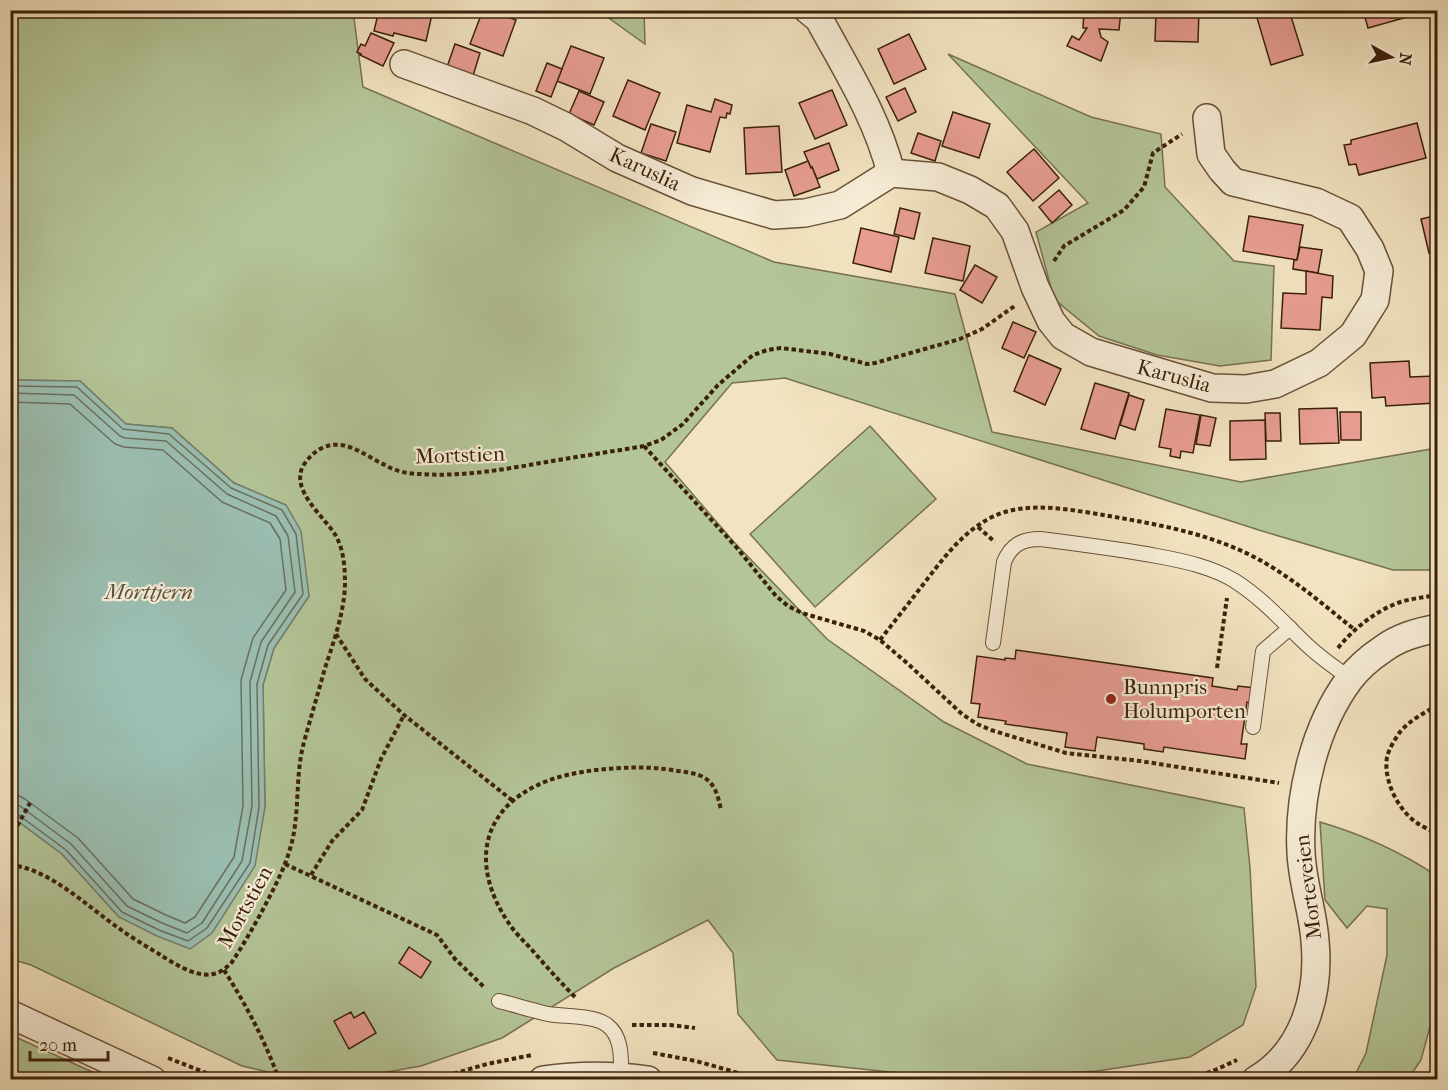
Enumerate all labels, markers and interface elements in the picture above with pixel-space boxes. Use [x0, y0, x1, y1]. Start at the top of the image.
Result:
north arrow [1361, 27, 1421, 87]
text: N [1395, 52, 1416, 67]
street label: Karuslia [606, 142, 685, 196]
street label: Karuslia [1134, 355, 1214, 397]
street label: Mortstien [415, 441, 505, 469]
water label: Morttjern [103, 579, 193, 605]
place label: Bunnpris Holumporten [1123, 675, 1246, 723]
marker: Bunnpris Holumporten [1104, 692, 1118, 706]
street label: Morteveien [1290, 833, 1326, 941]
street label: Mortstien [213, 862, 277, 952]
scale bar [30, 1024, 108, 1062]
text: 20 m [39, 1035, 77, 1056]

